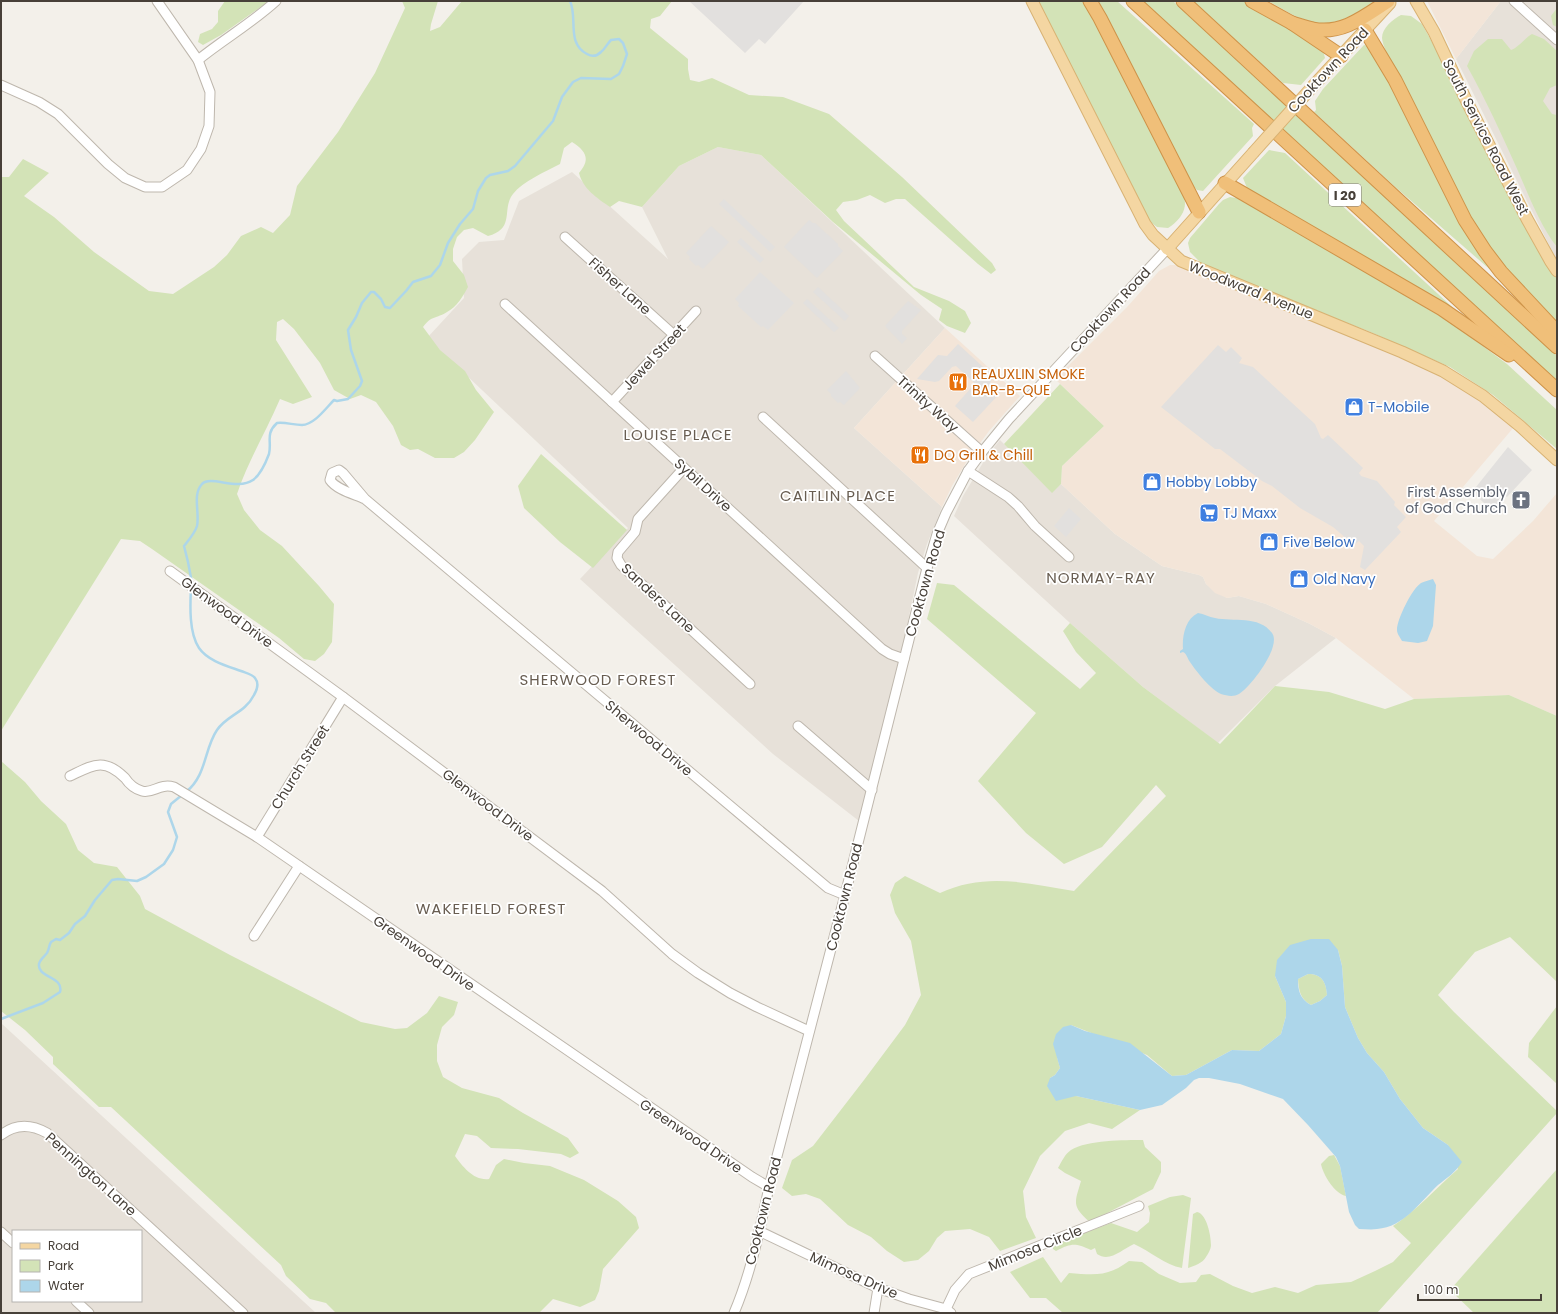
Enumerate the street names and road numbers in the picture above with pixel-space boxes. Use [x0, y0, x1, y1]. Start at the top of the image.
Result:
street label: Cooktown Road [1283, 23, 1373, 117]
street label: South Service Road West [1438, 55, 1534, 219]
road number: I 20 [1329, 184, 1361, 206]
street label: Fisher Lane [584, 253, 656, 320]
street label: Woodward Avenue [1186, 256, 1317, 324]
street label: Cooktown Road [1065, 263, 1155, 357]
street label: Jewel Street [618, 319, 690, 395]
street label: Trinity Way [893, 371, 963, 437]
street label: Sybil Drive [670, 454, 736, 516]
street label: Cooktown Road [900, 527, 950, 639]
street label: Sanders Lane [617, 559, 699, 638]
street label: Glenwood Drive [177, 572, 277, 653]
street label: Sherwood Drive [601, 695, 697, 781]
street label: Church Street [266, 721, 334, 813]
street label: Glenwood Drive [438, 764, 538, 846]
street label: Cooktown Road [821, 841, 867, 953]
street label: Greenwood Drive [369, 910, 479, 996]
street label: Greenwood Drive [636, 1094, 747, 1178]
street label: Pennington Lane [41, 1128, 141, 1221]
street label: Cooktown Road [740, 1155, 786, 1267]
street label: Mimosa Circle [985, 1220, 1085, 1276]
street label: Mimosa Drive [807, 1247, 902, 1303]

